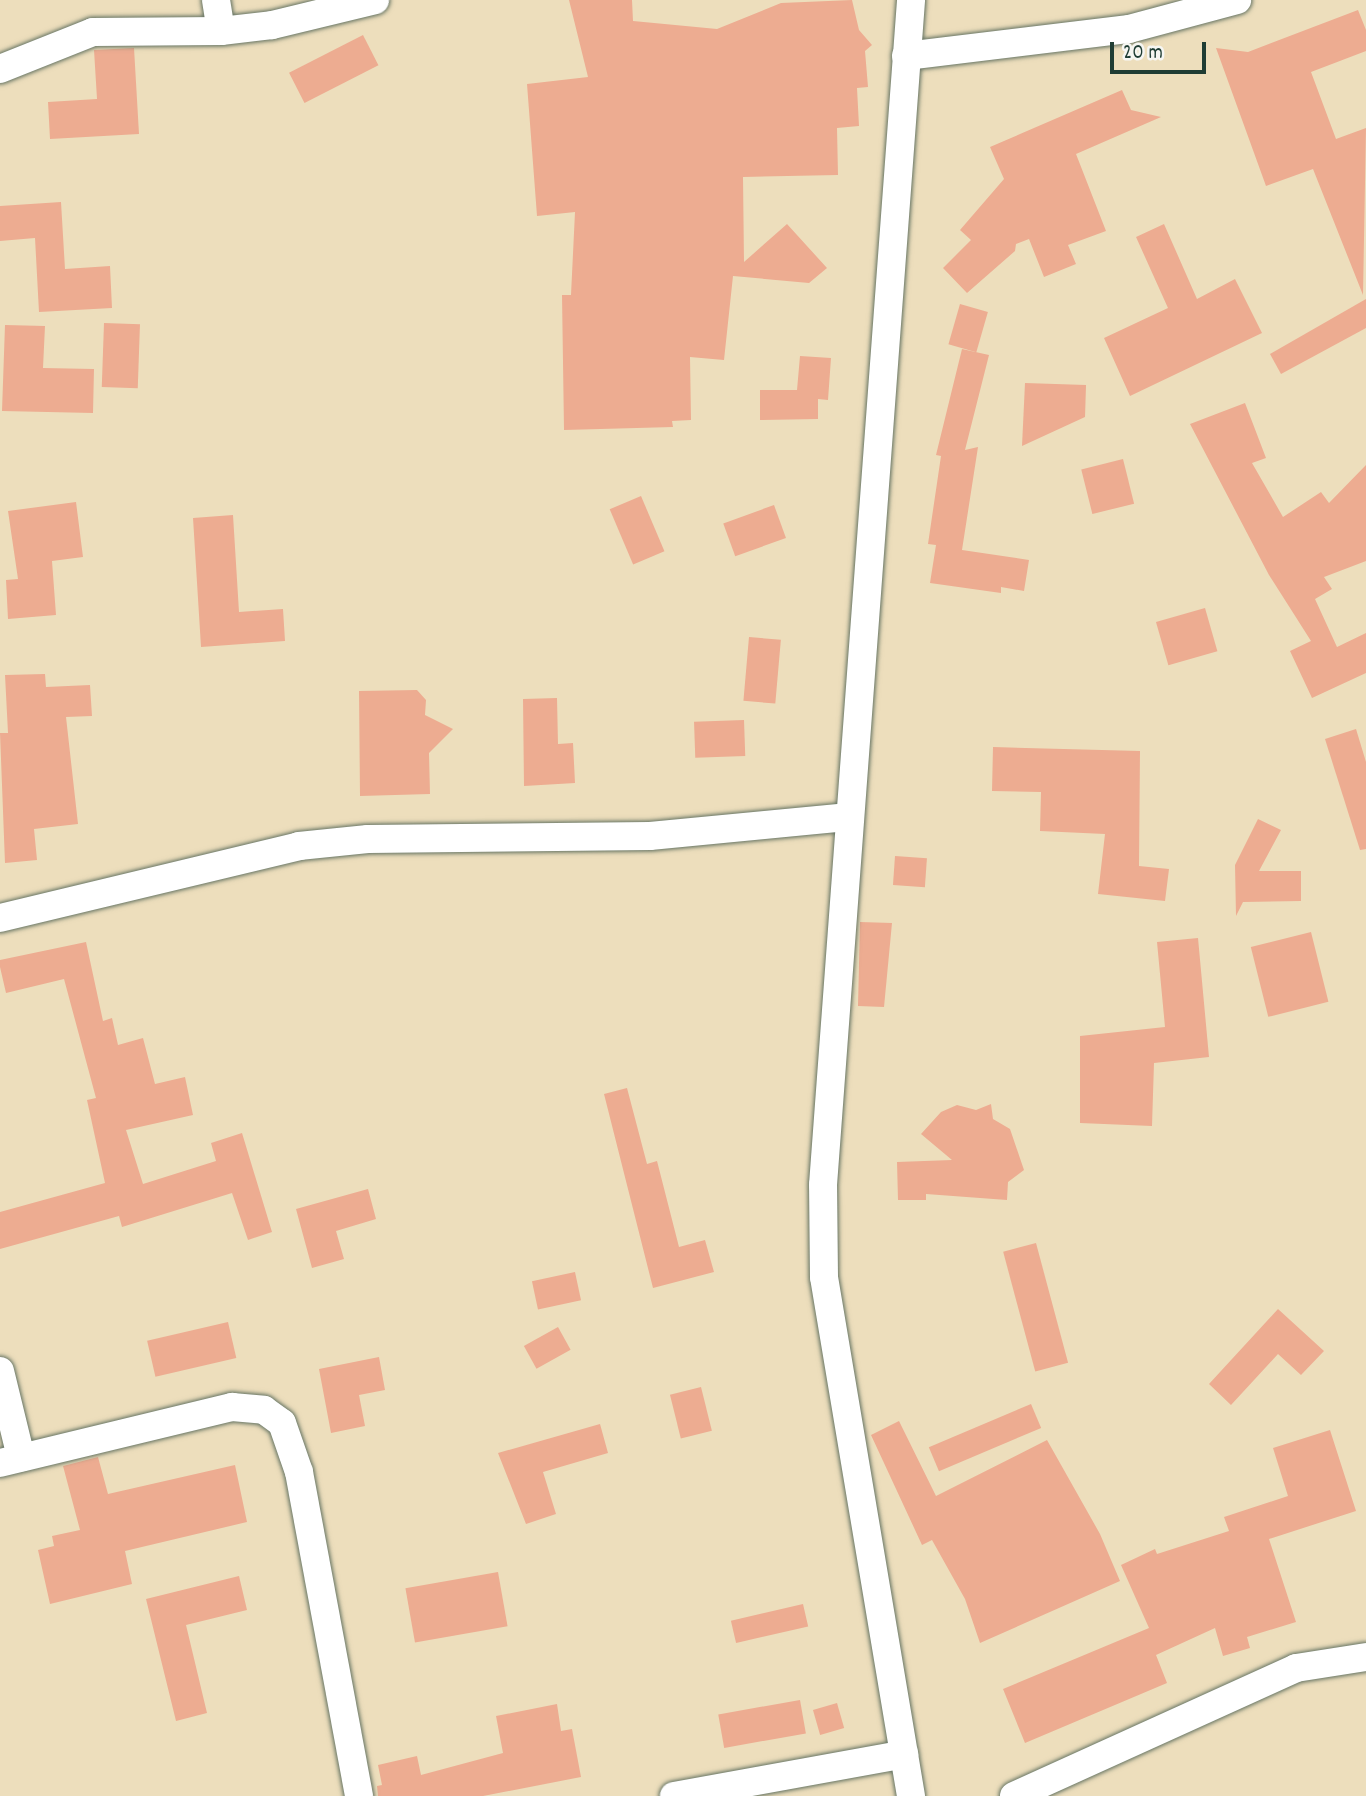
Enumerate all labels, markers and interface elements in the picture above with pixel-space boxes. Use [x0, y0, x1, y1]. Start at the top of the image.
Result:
scale bar [1114, 28, 1210, 72]
text: 20 m [1123, 39, 1163, 69]

